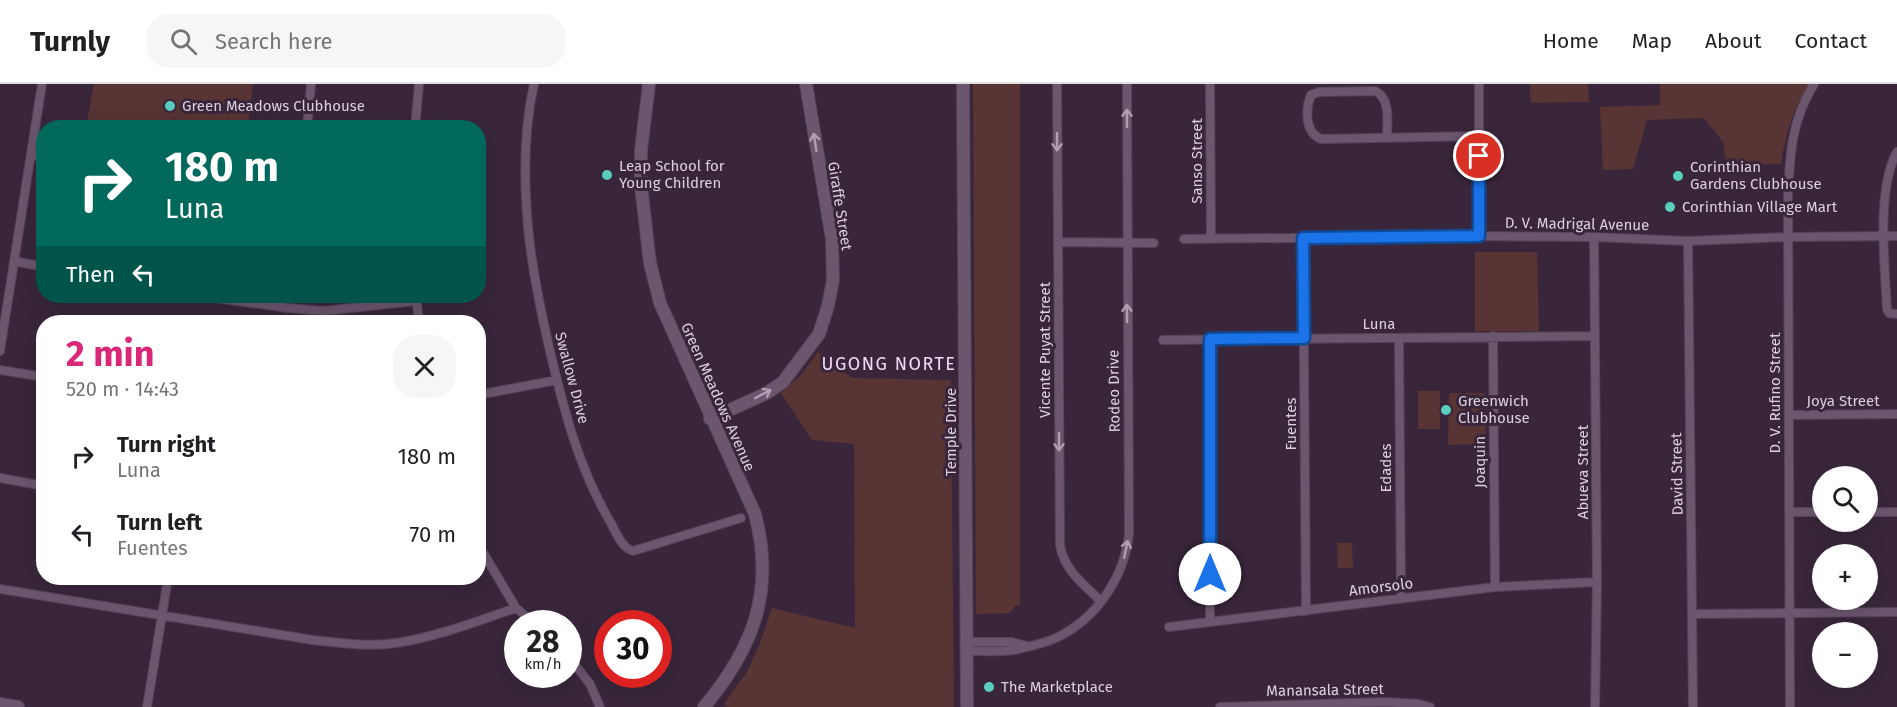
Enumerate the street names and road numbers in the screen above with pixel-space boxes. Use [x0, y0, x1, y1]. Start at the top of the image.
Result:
street label: Sanso Street [1188, 118, 1206, 204]
street label: Giraffe Street [824, 160, 856, 252]
street label: D. V. Madrigal Avenue [1505, 214, 1649, 234]
street label: Vicente Puyat Street [1036, 281, 1054, 418]
street label: Luna [1363, 315, 1395, 333]
street label: Green Meadows Avenue [677, 320, 759, 474]
street label: Swallow Drive [551, 330, 593, 426]
street label: D. V. Rufino Street [1766, 332, 1784, 453]
street label: Rodeo Drive [1104, 350, 1124, 432]
street label: Temple Drive [942, 388, 960, 476]
street label: Joya Street [1806, 392, 1880, 410]
street label: Fuentes [1282, 398, 1300, 450]
street label: Abueva Street [1574, 424, 1592, 519]
street label: David Street [1667, 432, 1687, 516]
street label: Joaquin [1471, 436, 1489, 488]
street label: Edades [1377, 443, 1395, 493]
street label: Amorsolo [1348, 574, 1414, 600]
street label: Manansala Street [1266, 680, 1385, 700]

